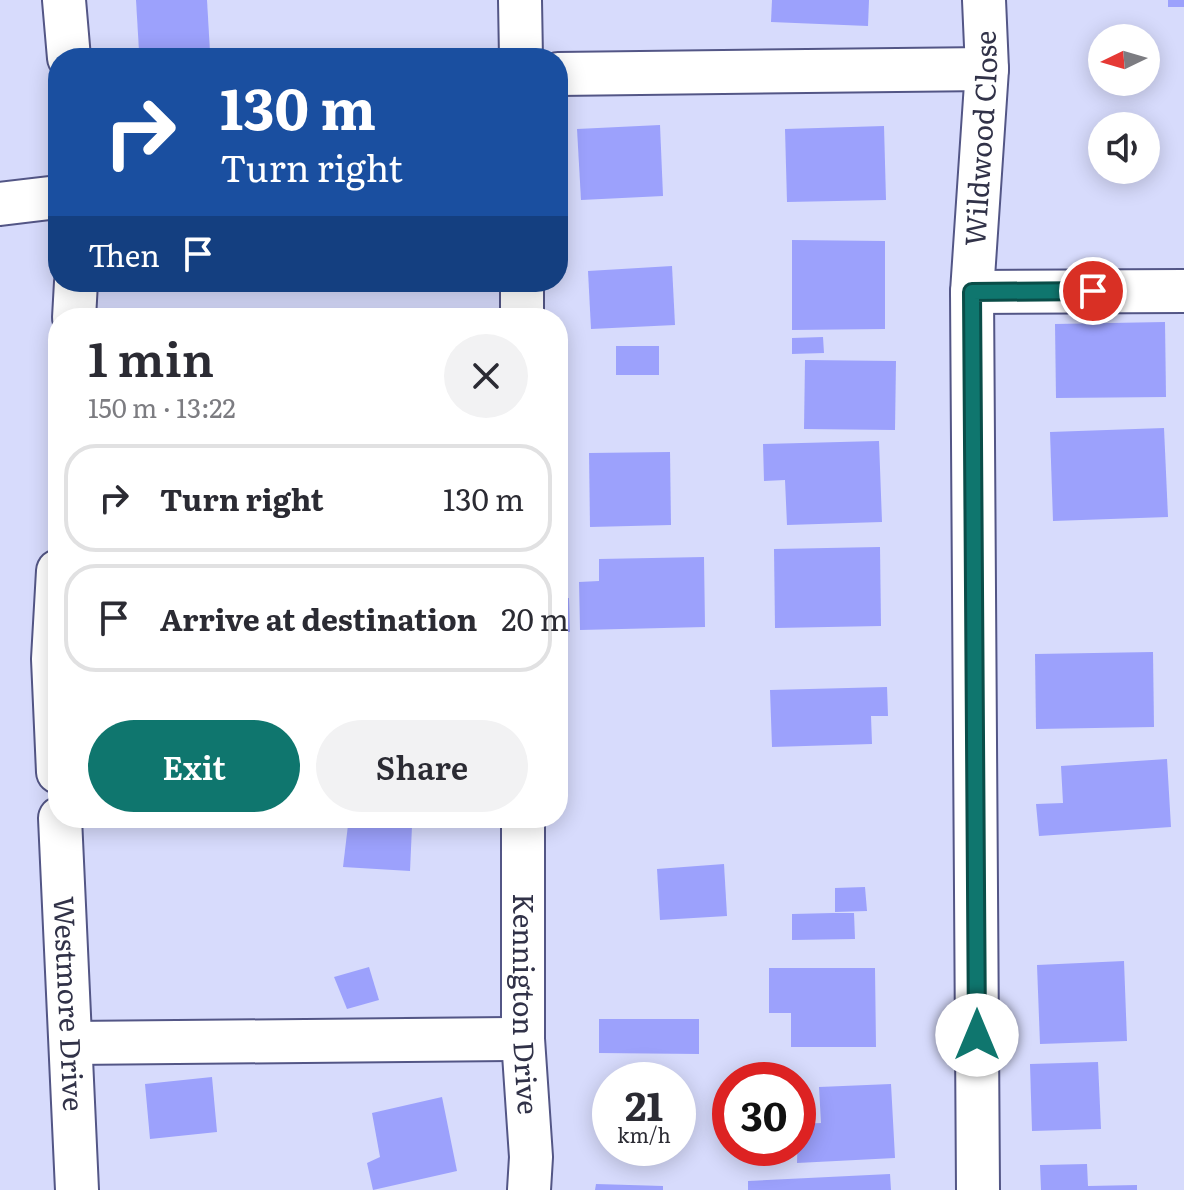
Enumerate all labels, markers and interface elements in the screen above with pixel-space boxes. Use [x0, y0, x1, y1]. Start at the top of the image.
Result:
north arrow [1088, 24, 1160, 96]
map controls [1088, 24, 1160, 184]
street label: Wildwood Close [952, 30, 1006, 247]
text: 130 m [220, 64, 376, 147]
icon: right [88, 80, 192, 184]
button: sound [1088, 112, 1160, 184]
text: Turn right [220, 140, 403, 193]
text: Then [88, 232, 160, 276]
icon: arrive [176, 232, 220, 276]
pin [1059, 257, 1127, 325]
icon: arrive [1071, 269, 1115, 313]
text: 1 min [88, 321, 214, 392]
button: close [444, 334, 528, 418]
text: 150 m · 13:22 [88, 387, 236, 426]
icon: right [92, 476, 136, 520]
text: Turn right [160, 476, 324, 520]
text: 130 m [443, 476, 524, 520]
icon: arrive [92, 596, 136, 640]
text: Arrive at destination [160, 596, 477, 640]
text: 20 m [501, 596, 569, 640]
button: Exit [88, 720, 300, 812]
button: Share [316, 720, 528, 812]
street label: Kennigton Drive [504, 893, 551, 1116]
street label: Westmore Drive [45, 895, 96, 1112]
position arrow [935, 993, 1019, 1077]
speed limit sign: 30 [712, 1062, 816, 1166]
text: 21 [625, 1074, 663, 1133]
text: km/h [617, 1119, 671, 1149]

